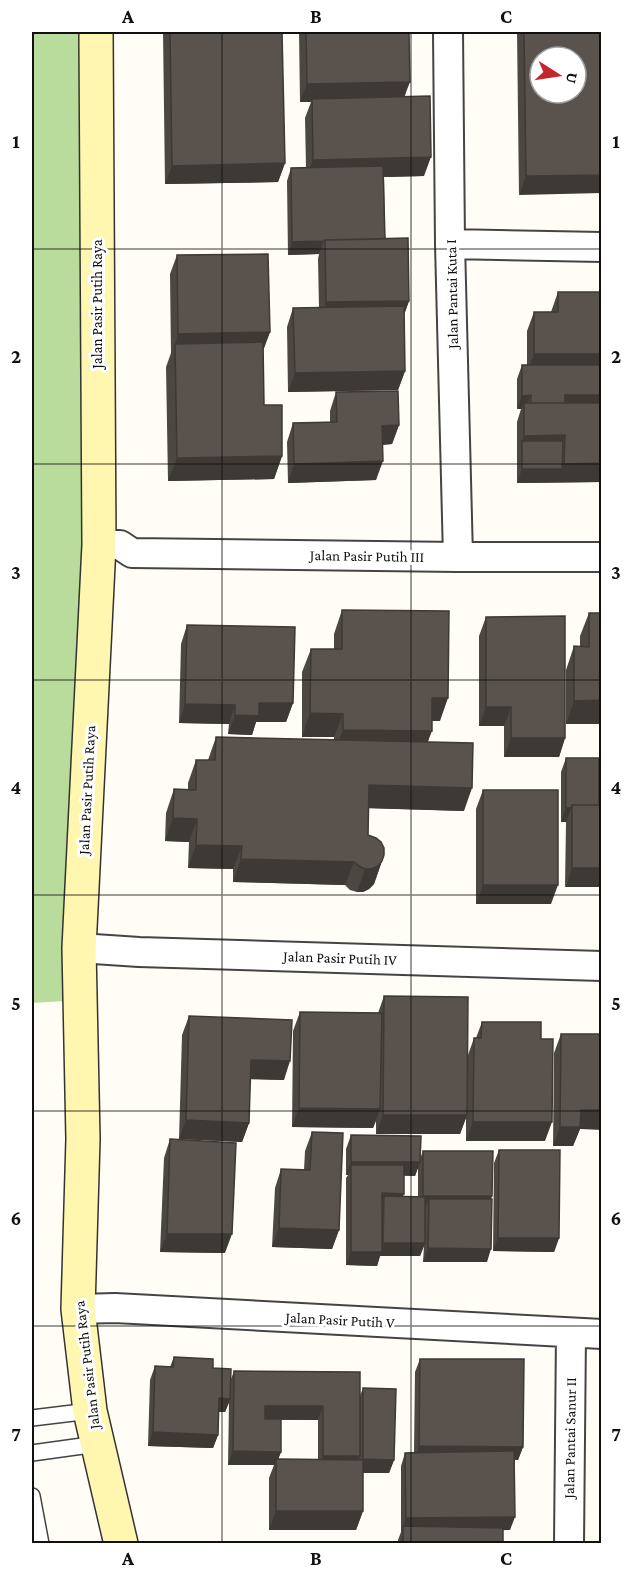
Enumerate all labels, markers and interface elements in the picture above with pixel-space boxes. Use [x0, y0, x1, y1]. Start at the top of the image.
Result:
text: A [121, 5, 135, 27]
text: B [310, 5, 322, 27]
text: C [500, 5, 512, 27]
north arrow [528, 45, 588, 105]
text: U [563, 71, 582, 85]
text: 1 [12, 130, 20, 152]
text: 1 [612, 130, 620, 152]
street label: Jalan Pasir Putih Raya [89, 239, 106, 371]
street label: Jalan Pantai Kuta I [443, 239, 462, 351]
text: 2 [11, 345, 21, 367]
text: 2 [611, 345, 621, 367]
street label: Jalan Pasir Putih III [308, 547, 424, 566]
text: 3 [11, 561, 21, 583]
text: 3 [611, 561, 621, 583]
street label: Jalan Pasir Putih Raya [76, 725, 99, 857]
text: 4 [11, 776, 22, 798]
text: 4 [611, 776, 622, 798]
street label: Jalan Pasir Putih IV [281, 948, 398, 969]
text: 5 [11, 992, 21, 1014]
text: 5 [611, 992, 621, 1014]
text: 6 [11, 1207, 21, 1229]
text: 6 [611, 1207, 621, 1229]
street label: Jalan Pasir Putih Raya [71, 1300, 104, 1432]
street label: Jalan Pasir Putih V [283, 1309, 395, 1332]
street label: Jalan Pantai Sanur II [561, 1377, 580, 1501]
text: 7 [11, 1423, 21, 1445]
text: 7 [611, 1423, 621, 1445]
text: A [121, 1547, 135, 1569]
text: B [310, 1547, 322, 1569]
text: C [500, 1547, 512, 1569]

